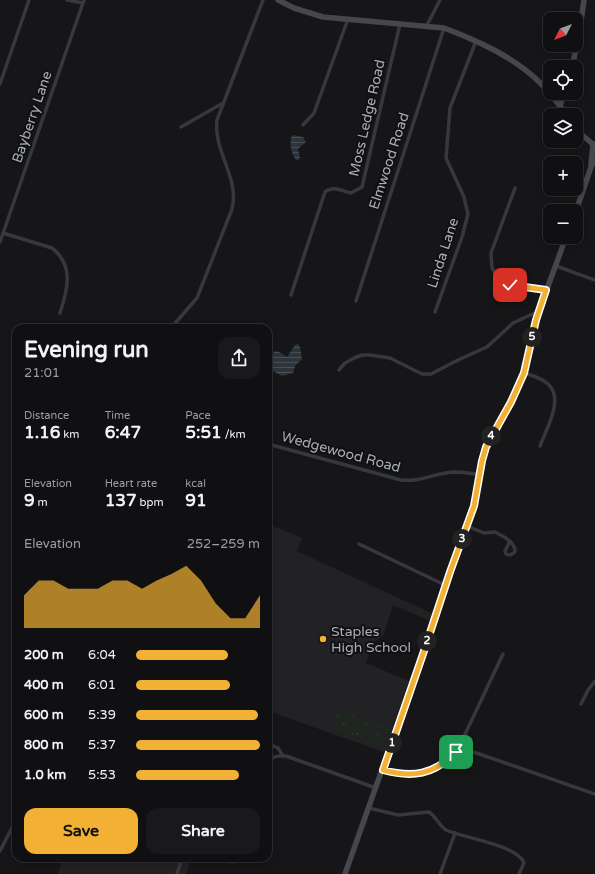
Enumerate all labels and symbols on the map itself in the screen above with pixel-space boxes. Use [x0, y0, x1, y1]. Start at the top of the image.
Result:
north arrow [543, 12, 583, 52]
street label: Moss Ledge Road [345, 58, 389, 178]
street label: Bayberry Lane [8, 69, 56, 165]
street label: Elmwood Road [365, 110, 413, 212]
street label: Linda Lane [424, 216, 462, 290]
pin [493, 268, 527, 302]
pin: 5 [522, 327, 542, 347]
pin: 4 [481, 426, 501, 446]
street label: Wedgewood Road [280, 428, 402, 476]
pin: 3 [452, 529, 472, 549]
place label: Staples High School [331, 623, 411, 656]
pin: 2 [417, 631, 437, 651]
marker: Staples High School [318, 634, 328, 644]
pin: 1 [382, 733, 402, 753]
pin [439, 735, 473, 769]

